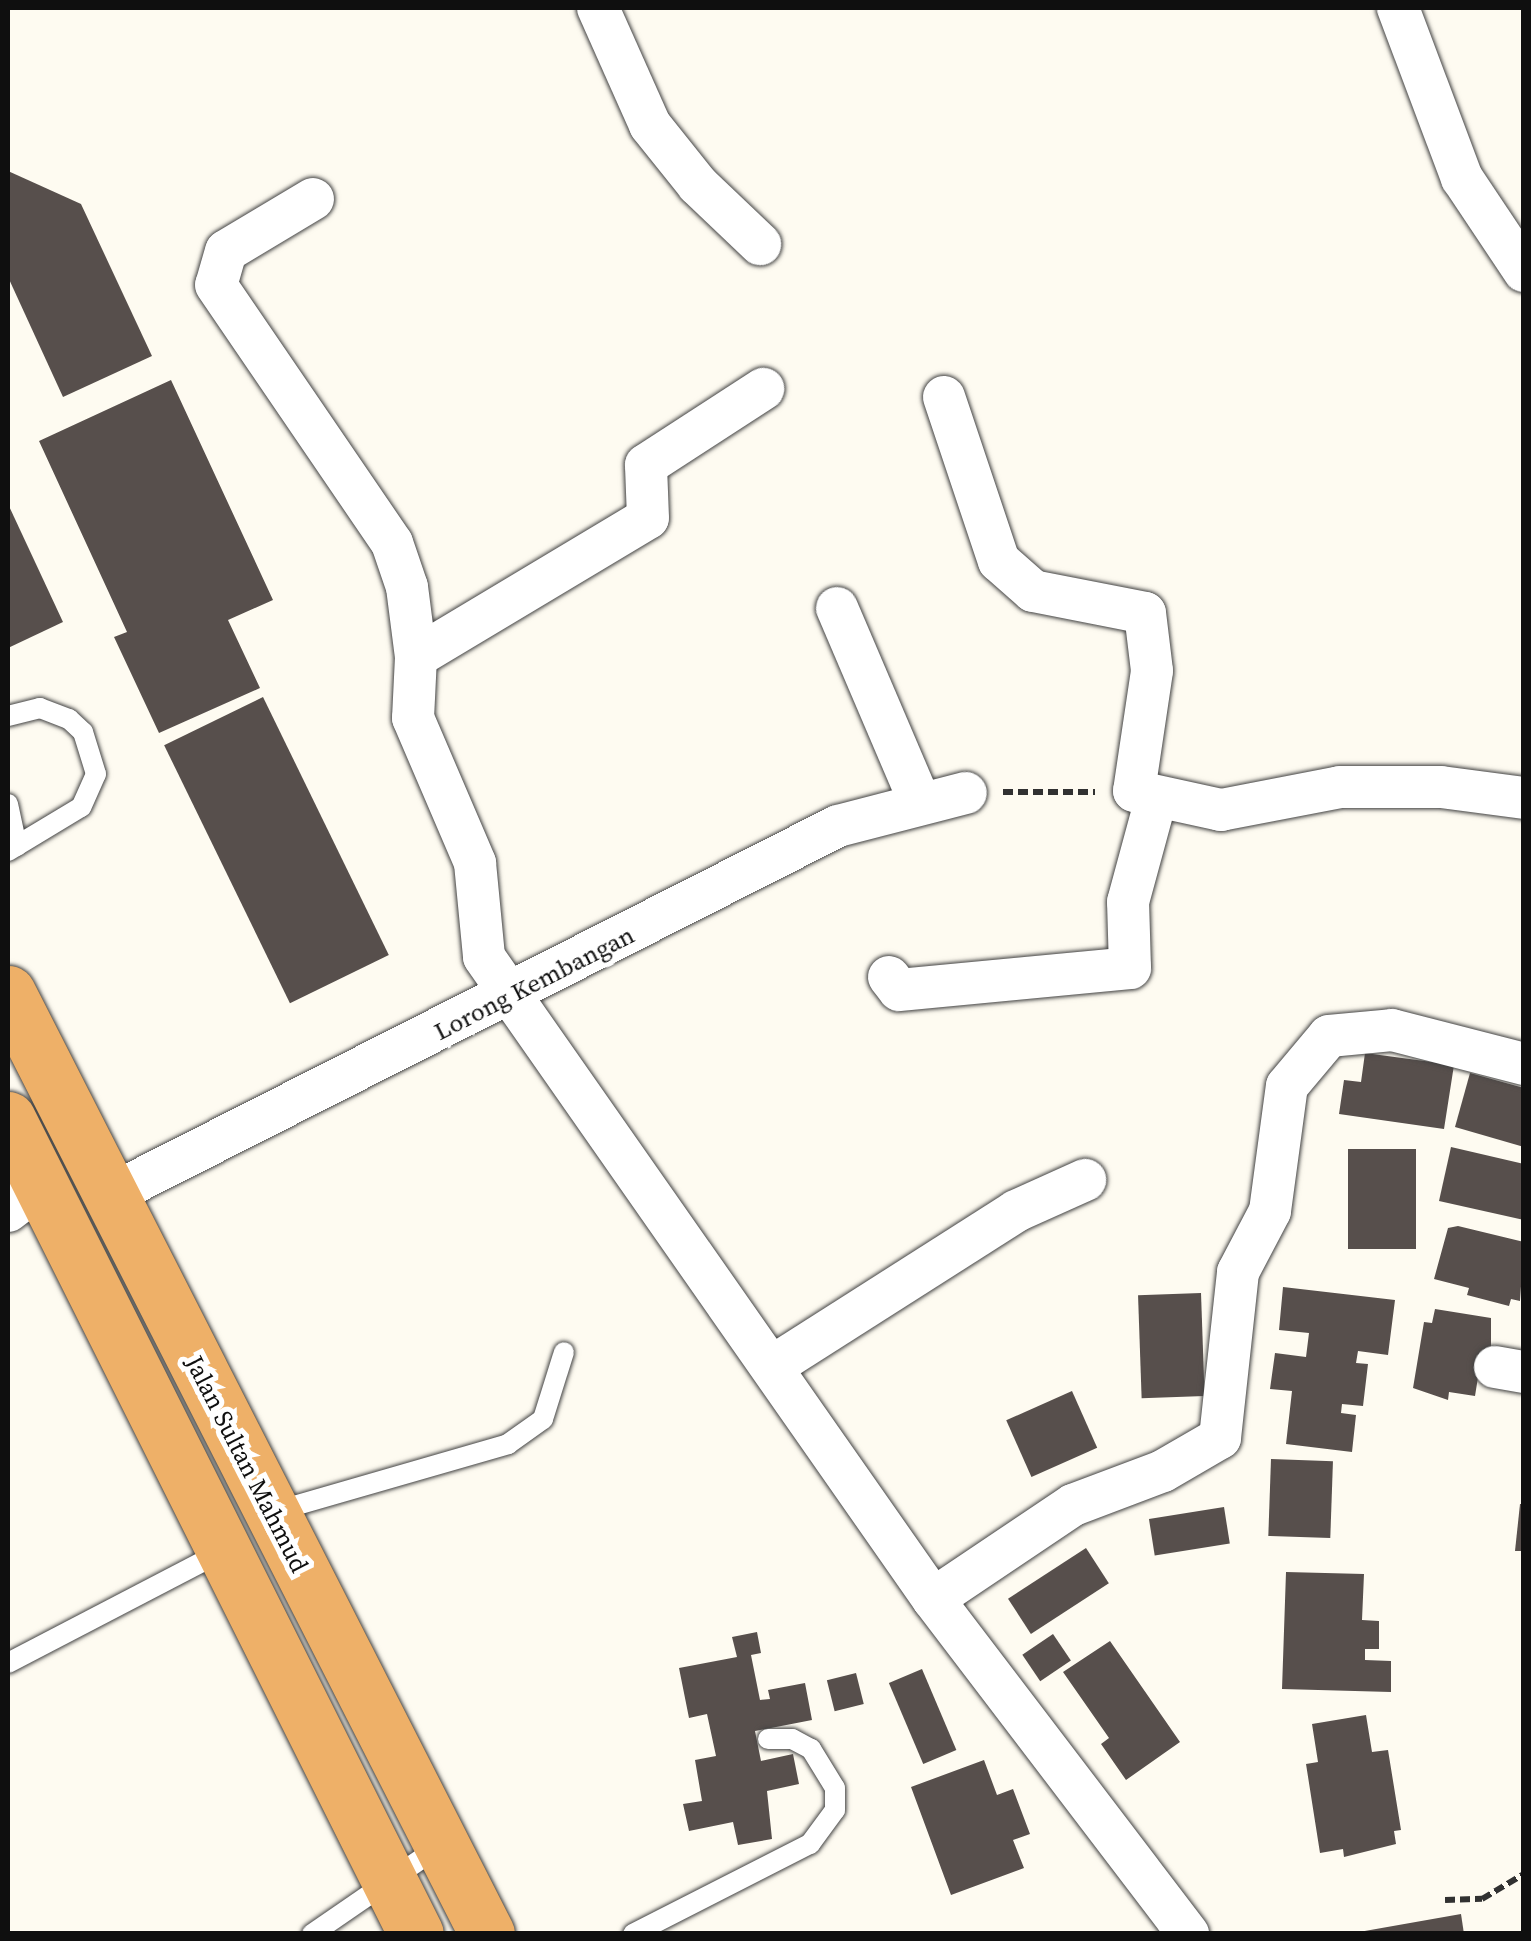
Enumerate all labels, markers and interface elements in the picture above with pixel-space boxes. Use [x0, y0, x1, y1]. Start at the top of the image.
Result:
street label: Lorong Kembangan [429, 920, 639, 1046]
street label: Jalan Sultan Mahmud [179, 1351, 315, 1577]

